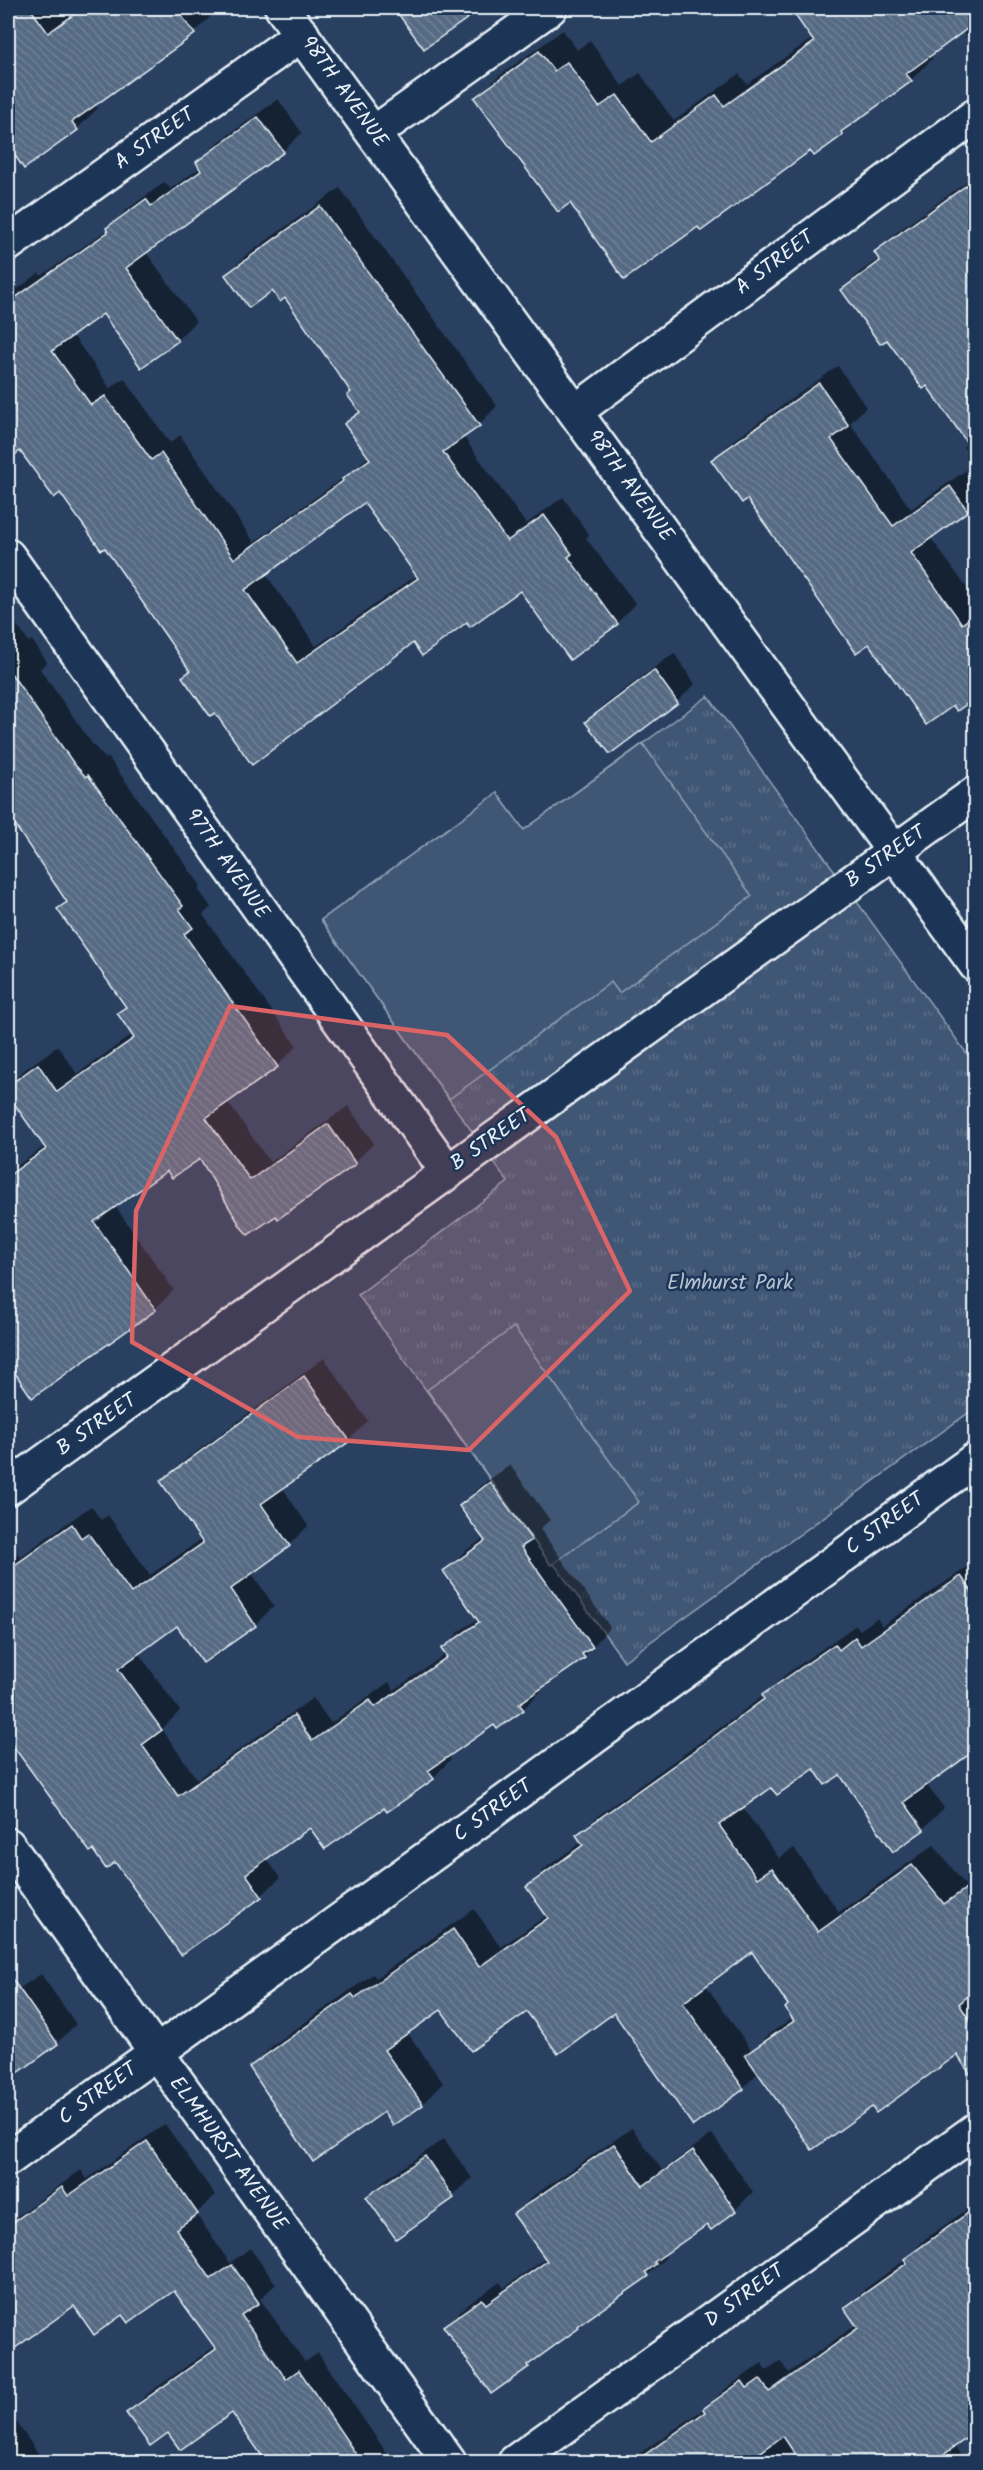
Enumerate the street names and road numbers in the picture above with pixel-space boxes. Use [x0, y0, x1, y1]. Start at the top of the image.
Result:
street label: 98TH AVENUE [292, 29, 397, 156]
street label: A STREET [108, 98, 203, 179]
street label: A STREET [728, 221, 823, 304]
street label: 98TH AVENUE [578, 423, 683, 550]
street label: 97TH AVENUE [177, 802, 278, 927]
street label: B STREET [839, 816, 935, 897]
street label: B STREET [444, 1099, 540, 1180]
street label: B STREET [50, 1384, 146, 1465]
street label: C STREET [838, 1483, 933, 1564]
street label: C STREET [446, 1770, 541, 1851]
street label: C STREET [51, 2053, 146, 2134]
street label: ELMHURST AVENUE [160, 2069, 296, 2239]
street label: D STREET [698, 2254, 794, 2337]

